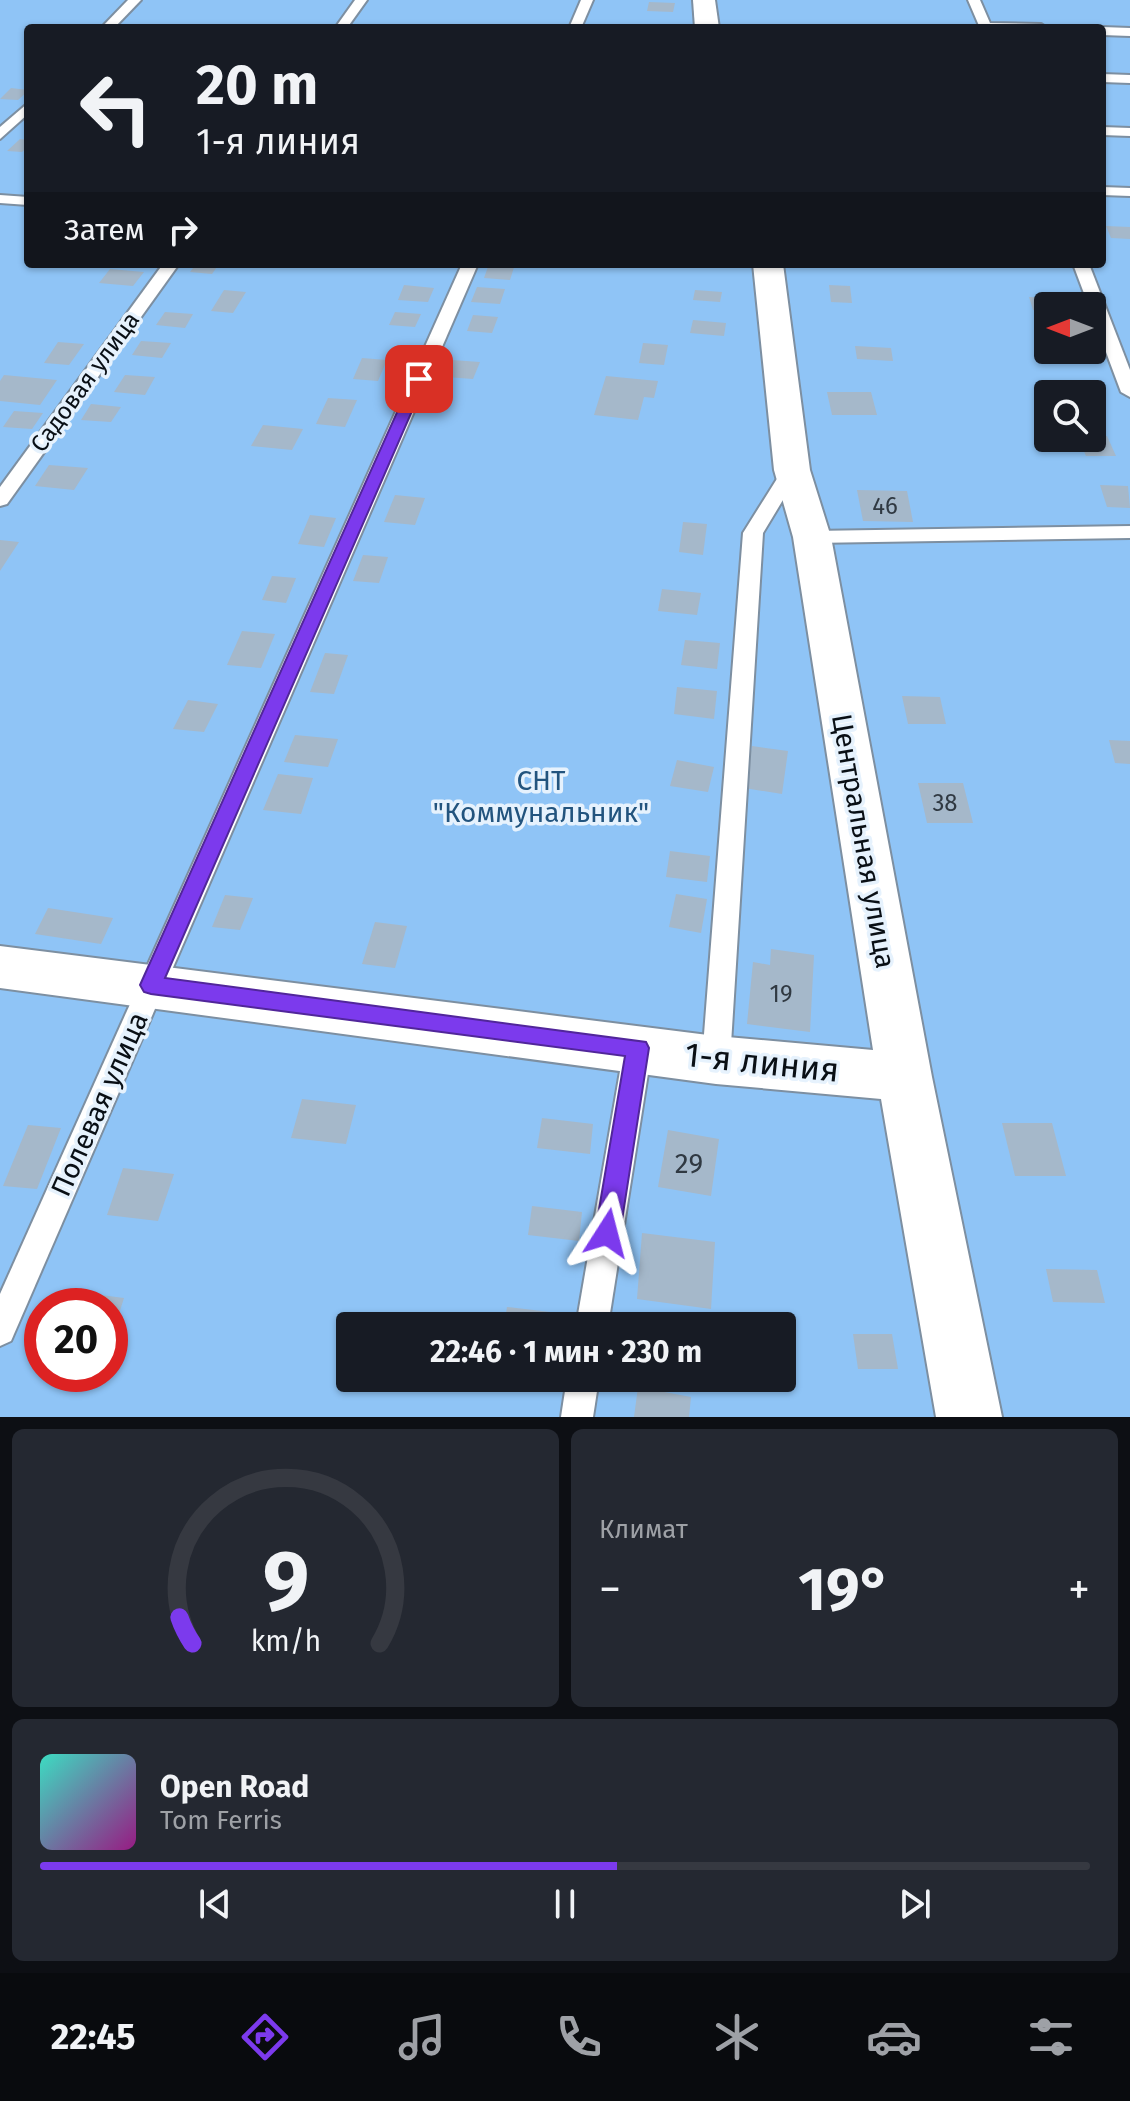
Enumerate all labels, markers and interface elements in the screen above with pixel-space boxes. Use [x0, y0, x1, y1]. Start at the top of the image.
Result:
text: 20 m [196, 52, 318, 119]
icon: left [64, 56, 168, 160]
text: 1-я линия [196, 120, 360, 164]
icon: right [161, 208, 205, 252]
text: Затем [64, 212, 145, 248]
north arrow [1034, 292, 1106, 364]
map controls [1034, 292, 1106, 452]
street label: Садовая улица [25, 306, 145, 458]
pin [385, 345, 453, 413]
icon: arrive [397, 357, 441, 401]
button: search [1034, 380, 1106, 452]
house number: 46 [872, 492, 898, 520]
street label: Центральная улица [825, 711, 902, 971]
park label: СНТ "Коммунальник" [433, 764, 649, 829]
house number: 38 [932, 789, 958, 817]
house number: 19 [770, 980, 793, 1008]
street label: Полевая улица [44, 1007, 155, 1201]
street label: 1-я линия [683, 1034, 841, 1091]
house number: 29 [675, 1147, 703, 1180]
position arrow [565, 1191, 649, 1275]
speed limit sign: 20 [24, 1288, 128, 1392]
text: 22:46 · 1 мин · 230 m [430, 1334, 702, 1370]
text: Климат [599, 1514, 688, 1545]
text: 9 [262, 1532, 309, 1632]
text: 19° [798, 1554, 891, 1626]
text: − [599, 1563, 621, 1616]
text: + [1068, 1563, 1090, 1616]
text: km/h [250, 1624, 321, 1659]
text: Open Road [160, 1769, 309, 1805]
text: Tom Ferris [160, 1805, 282, 1836]
icon: previous [193, 1882, 237, 1926]
icon: pause [543, 1882, 587, 1926]
icon: next [893, 1882, 937, 1926]
icon: directions [237, 2009, 293, 2065]
icon: music [394, 2009, 450, 2065]
icon: phone [551, 2009, 607, 2065]
icon: climate [709, 2009, 765, 2065]
icon: car [866, 2009, 922, 2065]
icon: filters [1023, 2009, 1079, 2065]
text: 22:45 [51, 2015, 136, 2059]

